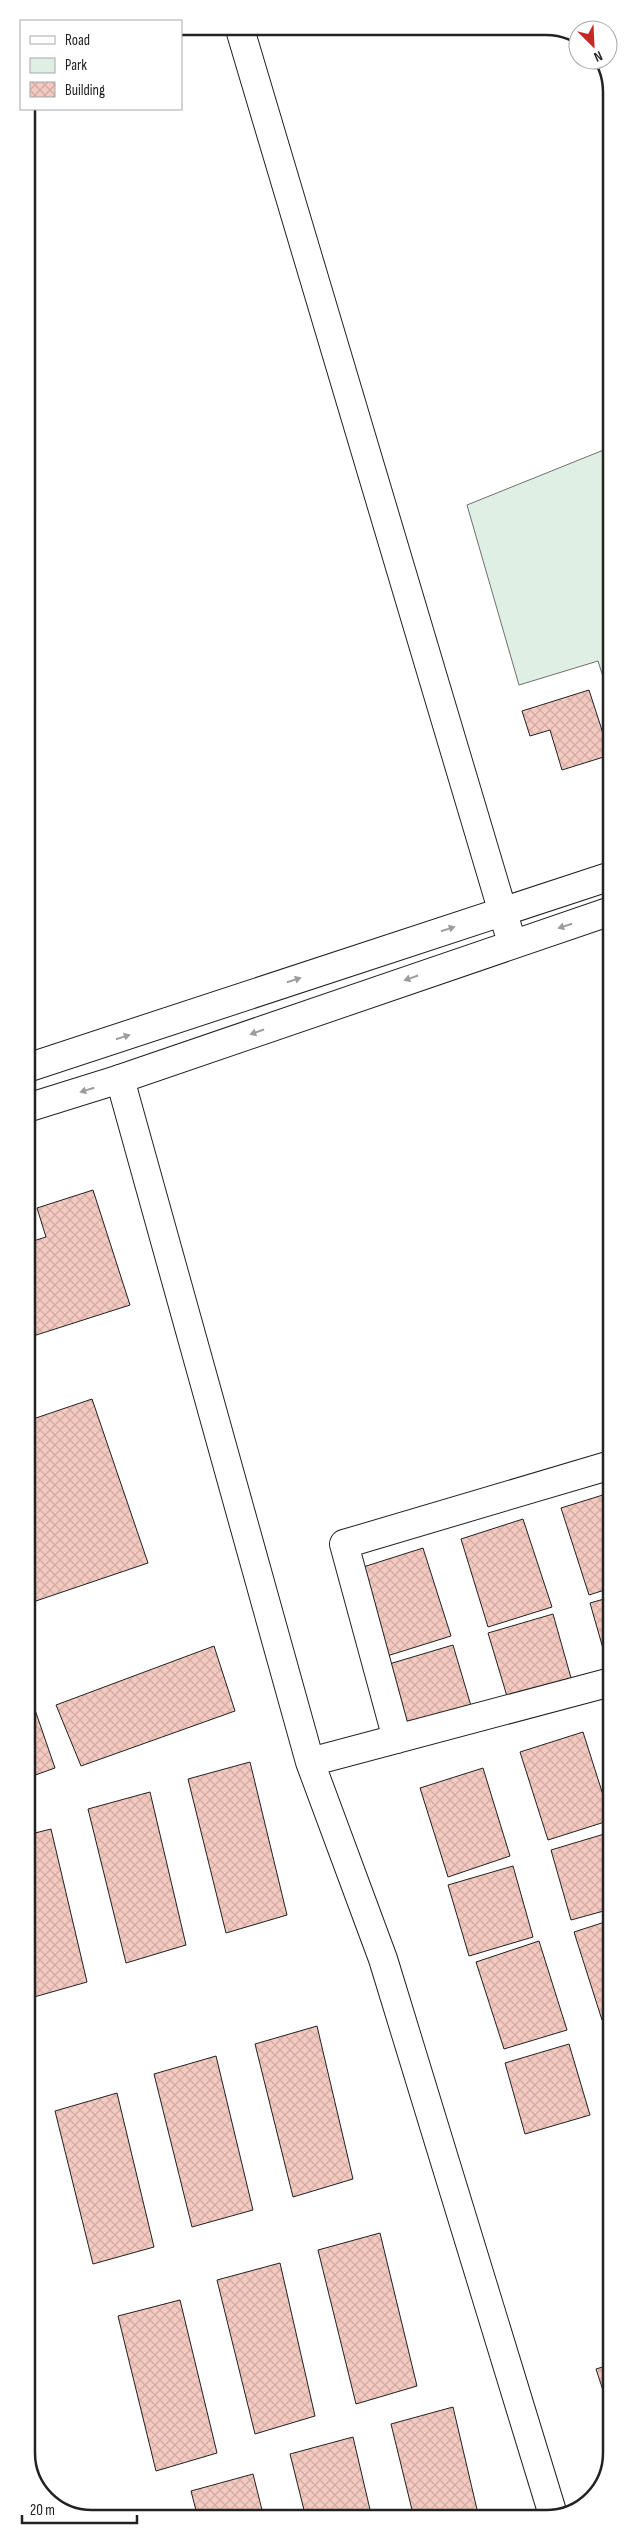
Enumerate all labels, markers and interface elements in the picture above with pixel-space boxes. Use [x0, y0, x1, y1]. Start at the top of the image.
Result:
legend [20, 20, 182, 110]
north arrow [568, 20, 618, 70]
text: Road [65, 31, 90, 50]
text: N [591, 47, 605, 66]
text: Park [65, 56, 87, 75]
text: Building [65, 81, 105, 100]
one-way arrow [557, 923, 572, 931]
one-way arrow [441, 925, 456, 933]
one-way arrow [403, 975, 418, 983]
one-way arrow [287, 976, 302, 984]
one-way arrow [249, 1028, 264, 1036]
one-way arrow [116, 1032, 131, 1040]
one-way arrow [79, 1086, 94, 1094]
scale bar [22, 2492, 138, 2524]
text: 20 m [30, 2501, 55, 2520]

